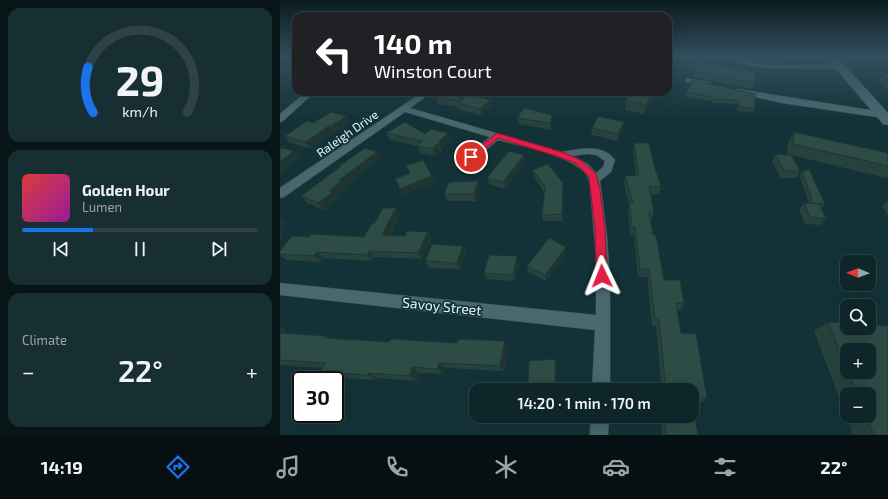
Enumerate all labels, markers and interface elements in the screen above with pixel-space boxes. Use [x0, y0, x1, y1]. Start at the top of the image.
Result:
text: 140 m [374, 26, 452, 60]
icon: left [308, 28, 360, 80]
text: 29 [116, 54, 164, 104]
text: Winston Court [374, 60, 492, 82]
text: km/h [122, 103, 158, 120]
street label: Raleigh Drive [314, 107, 380, 159]
pin [454, 140, 488, 174]
icon: arrive [460, 146, 482, 168]
text: Golden Hour [82, 181, 170, 199]
text: Lumen [82, 199, 122, 215]
icon: previous [50, 238, 72, 260]
icon: pause [129, 238, 151, 260]
icon: next [208, 238, 230, 260]
position arrow [581, 255, 623, 297]
north arrow [840, 255, 876, 291]
map controls [840, 255, 876, 423]
street label: Savoy Street [401, 293, 483, 319]
button: search [840, 299, 876, 335]
text: Climate [22, 332, 67, 348]
button: + [840, 343, 876, 379]
text: 22° [118, 352, 163, 388]
text: − [22, 358, 35, 384]
text: + [246, 358, 258, 384]
speed limit sign: 30 [292, 371, 344, 423]
button: − [840, 387, 876, 423]
text: 14:20 · 1 min · 170 m [517, 394, 651, 412]
icon: directions [164, 453, 192, 481]
icon: music [274, 453, 302, 481]
icon: phone [383, 453, 411, 481]
icon: climate [492, 453, 520, 481]
icon: car [602, 453, 630, 481]
icon: filters [711, 453, 739, 481]
text: 14:19 [41, 456, 83, 478]
text: 22° [820, 456, 847, 478]

